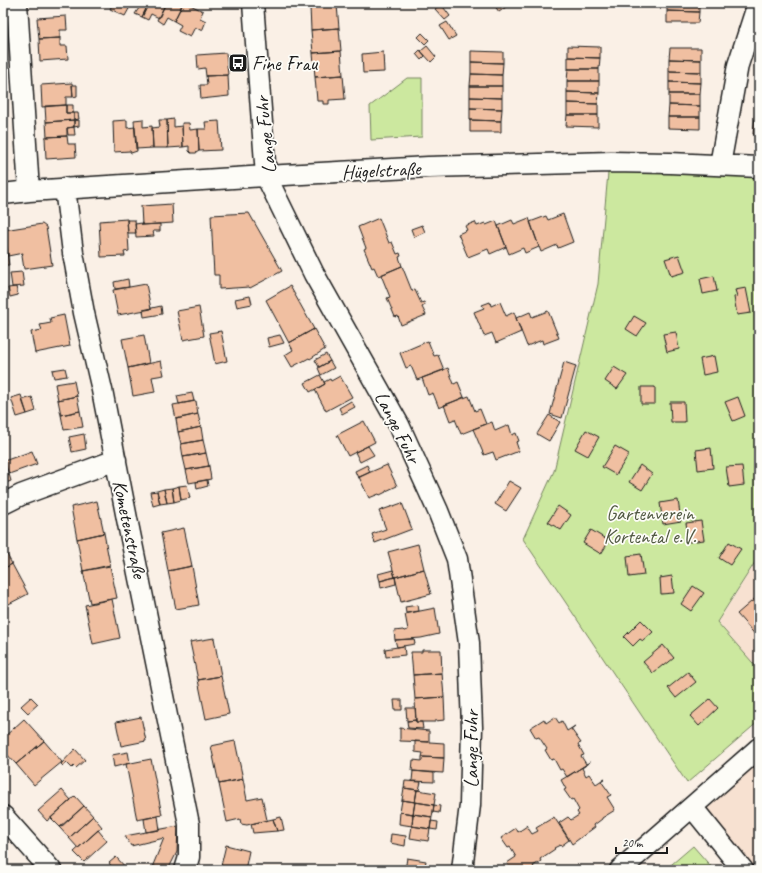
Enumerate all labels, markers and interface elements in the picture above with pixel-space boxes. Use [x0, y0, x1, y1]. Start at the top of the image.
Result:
place label: Fine Frau [252, 51, 319, 76]
bus stop icon: Fine Frau [227, 52, 249, 74]
street label: Lange Fuhr [249, 93, 282, 175]
street label: Hügelstraße [341, 156, 423, 185]
street label: Lange Fuhr [369, 387, 427, 469]
street label: Kometenstraße [107, 478, 152, 582]
park label: Gartenverein Kortental e.V. [604, 501, 697, 549]
street label: Lange Fuhr [459, 709, 484, 788]
scale bar [616, 829, 667, 855]
text: 20 m [622, 835, 644, 851]

